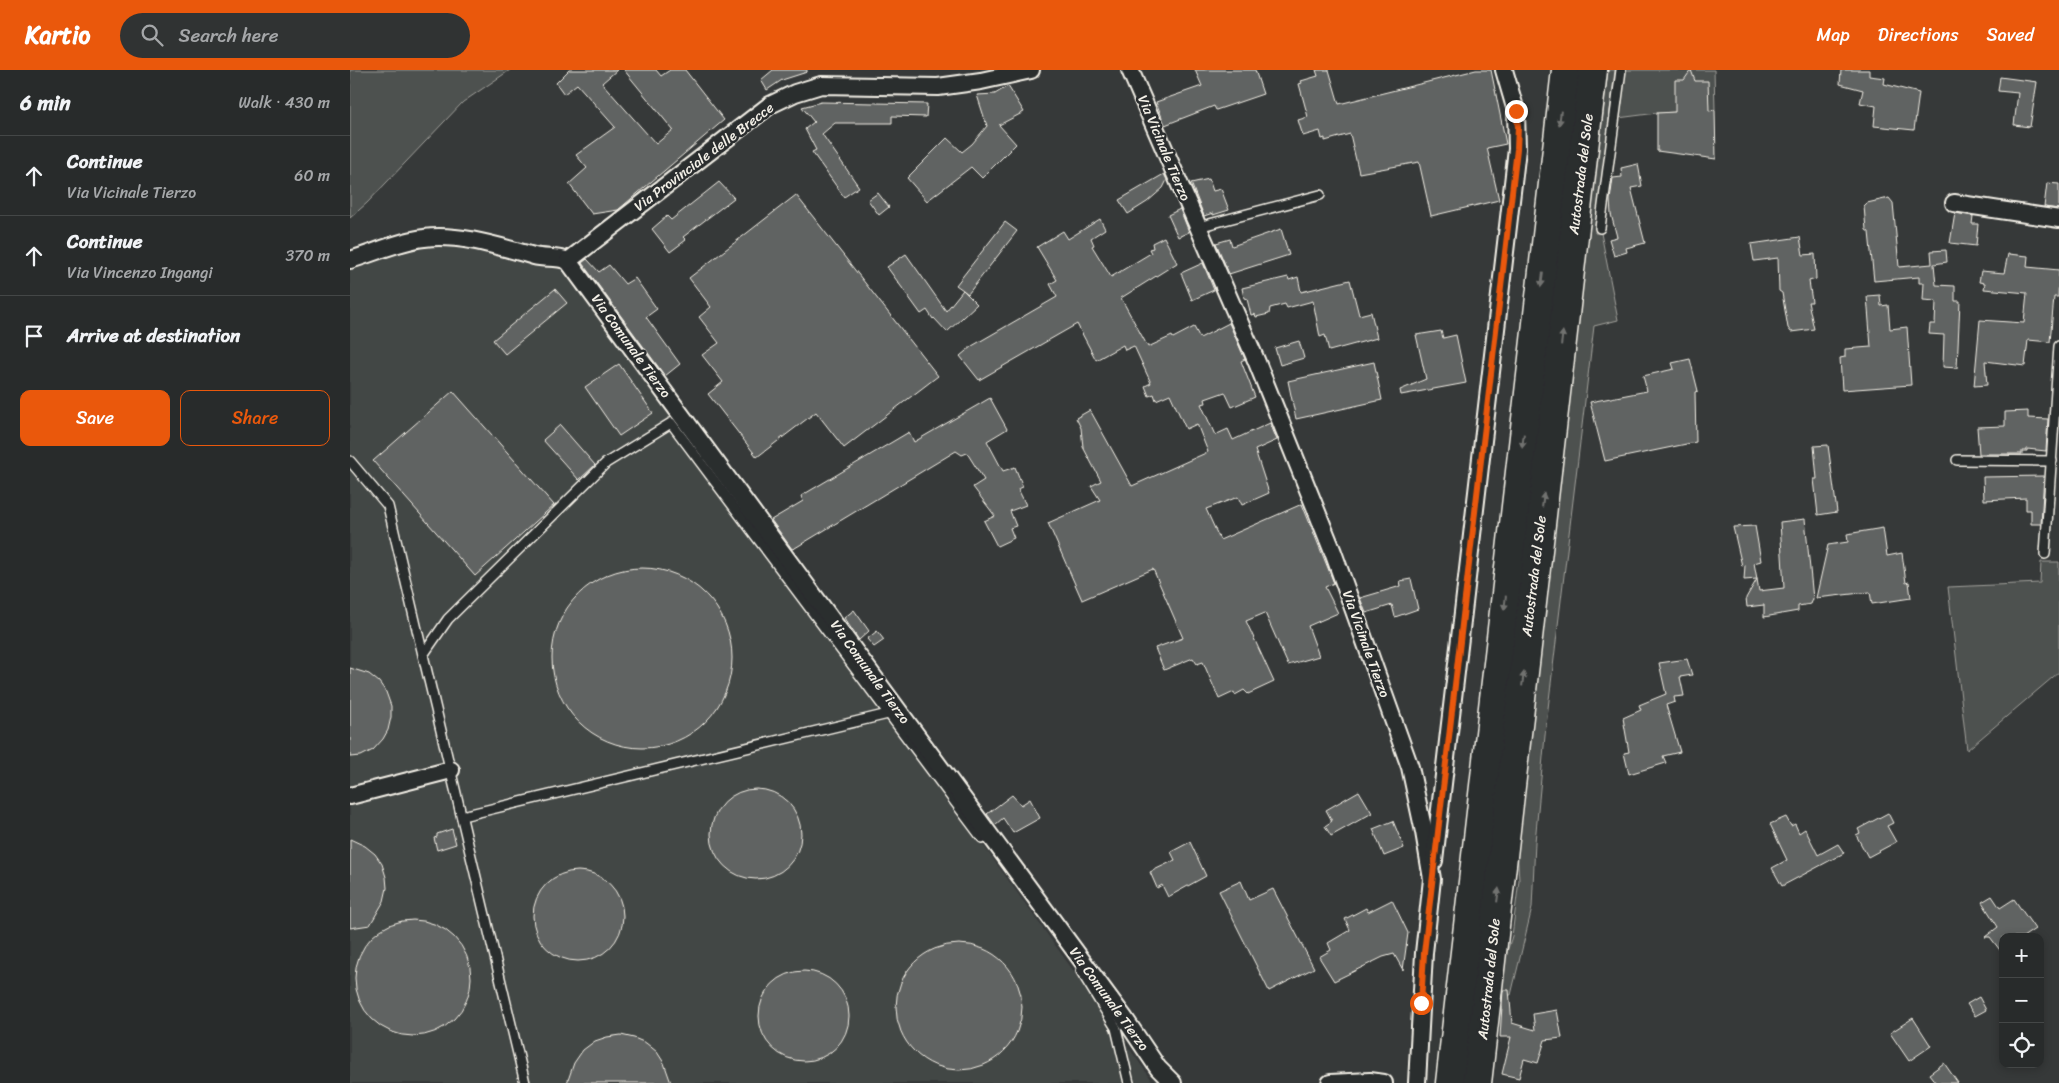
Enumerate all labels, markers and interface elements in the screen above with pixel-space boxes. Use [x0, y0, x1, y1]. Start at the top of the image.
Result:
search box [120, 13, 470, 58]
text: Kartio [25, 14, 90, 56]
text: Search here [178, 19, 279, 52]
text: Map [1817, 19, 1850, 51]
text: Directions [1878, 19, 1959, 51]
text: Saved [1987, 19, 2034, 51]
icon: search [138, 21, 166, 49]
text: 6 min [20, 84, 71, 122]
text: Walk · 430 m [239, 88, 330, 117]
street label: Via Vicinale Tierzo [1130, 91, 1198, 205]
street label: Via Provinciale delle Brecce [628, 96, 780, 218]
route end [1505, 100, 1528, 123]
one-way arrow [1556, 111, 1564, 127]
street label: Autostrada del Sole [1561, 112, 1601, 237]
text: Continue [67, 145, 143, 178]
text: 60 m [294, 161, 330, 190]
icon: ahead [20, 162, 48, 190]
text: Via Vicinale Tierzo [67, 178, 196, 207]
text: Continue [67, 225, 143, 258]
text: 370 m [286, 241, 330, 270]
icon: ahead [20, 242, 48, 270]
text: Via Vincenzo Ingangi [67, 258, 213, 287]
one-way arrow [1538, 272, 1546, 288]
street label: Via Comunale Tierzo [584, 289, 678, 404]
text: Arrive at destination [67, 319, 240, 352]
icon: arrive [20, 322, 48, 350]
one-way arrow [1558, 330, 1566, 346]
button: Save [20, 390, 170, 446]
button: Share [180, 390, 330, 446]
one-way arrow [1519, 434, 1527, 450]
one-way arrow [1539, 491, 1547, 507]
street label: Autostrada del Sole [1514, 514, 1554, 639]
street label: Via Vicinale Tierzo [1335, 587, 1397, 701]
one-way arrow [1501, 595, 1509, 611]
street label: Via Comunale Tierzo [823, 615, 917, 730]
one-way arrow [1519, 670, 1527, 686]
one-way arrow [1494, 887, 1502, 903]
street label: Autostrada del Sole [1470, 917, 1508, 1042]
map controls [1999, 933, 2044, 1068]
button: + [1999, 933, 2044, 978]
street label: Via Comunale Tierzo [1062, 942, 1156, 1057]
button: − [1999, 978, 2044, 1023]
route start [1410, 992, 1433, 1015]
button: locate [1999, 1023, 2044, 1068]

